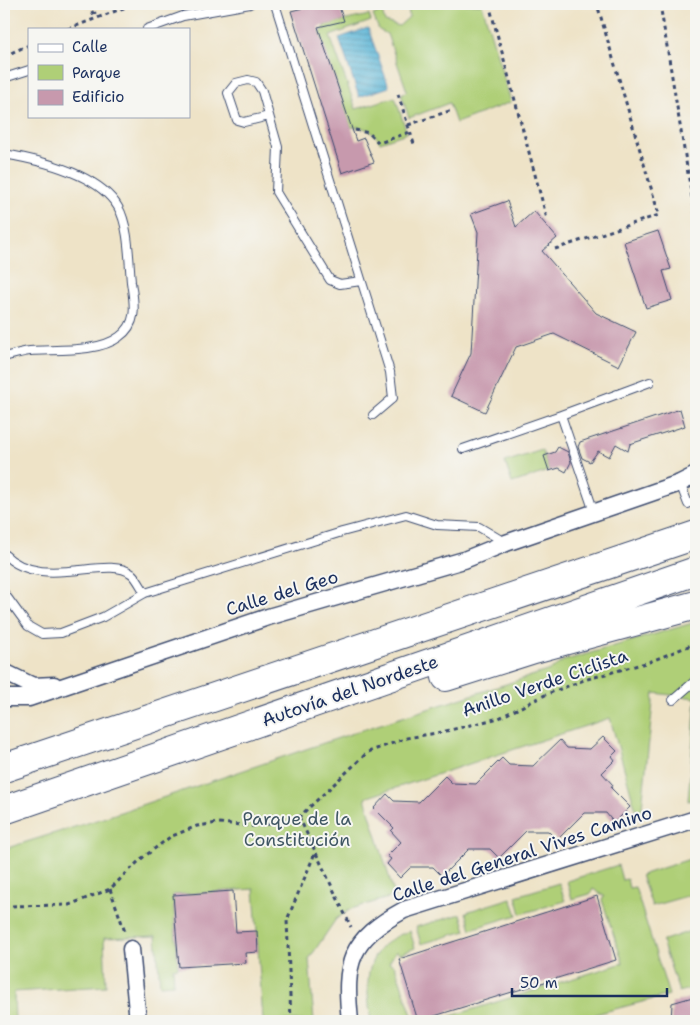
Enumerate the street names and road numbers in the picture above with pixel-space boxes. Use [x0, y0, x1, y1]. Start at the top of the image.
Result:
street label: Calle del Geo [223, 565, 341, 621]
street label: Anillo Verde Ciclista [459, 643, 631, 723]
street label: Autovía del Nordeste [259, 650, 441, 732]
street label: Calle del General Vives Camino [389, 801, 655, 907]

